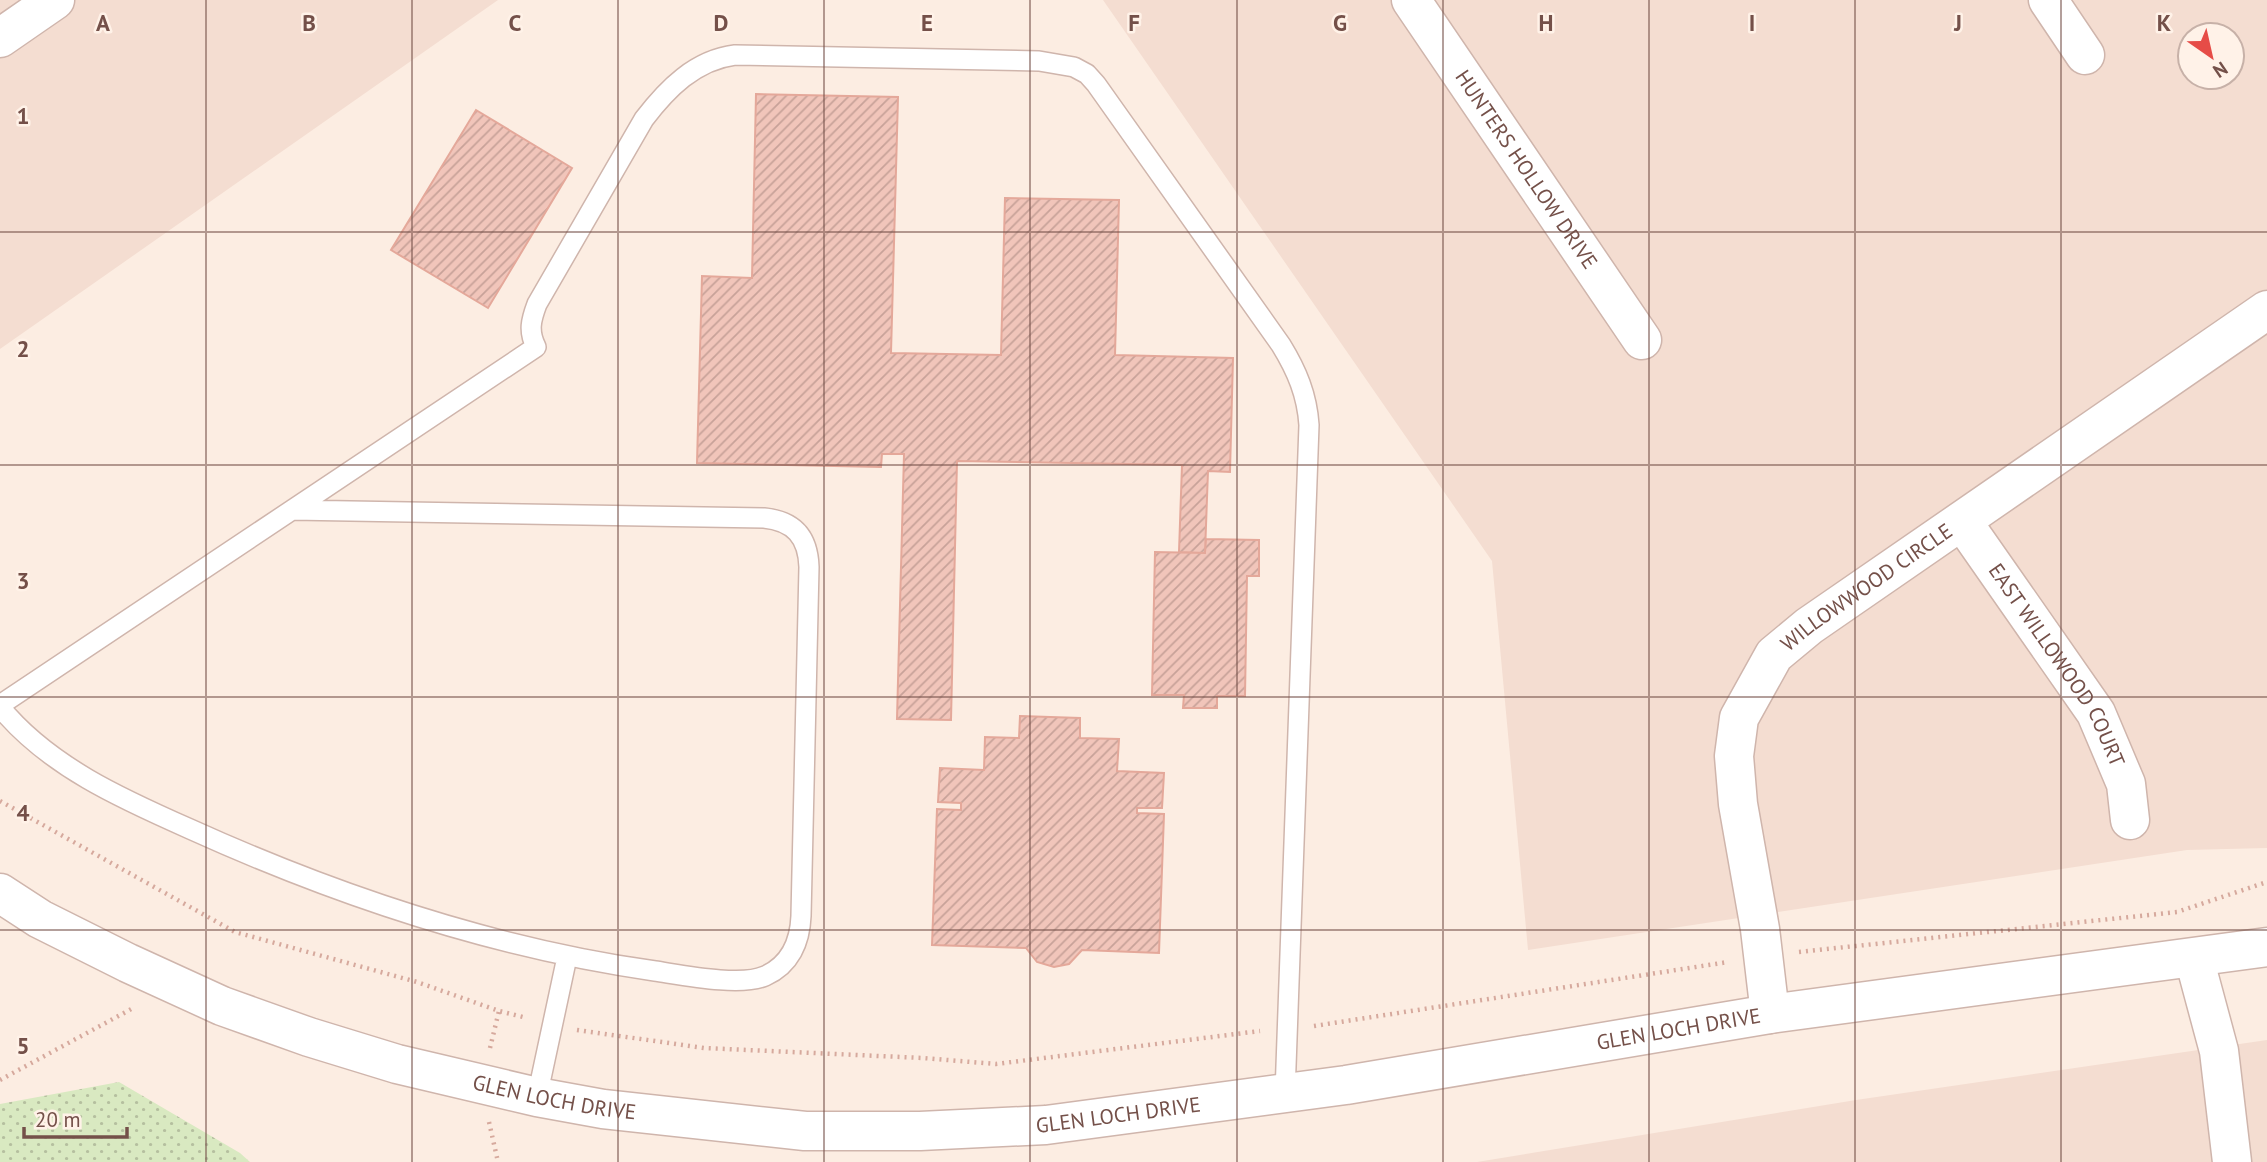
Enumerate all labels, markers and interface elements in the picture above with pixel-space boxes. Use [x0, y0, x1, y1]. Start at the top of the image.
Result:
text: A [96, 8, 110, 37]
text: B [302, 8, 316, 37]
text: C [509, 8, 522, 37]
text: D [714, 8, 728, 37]
text: E [921, 8, 933, 37]
text: F [1128, 8, 1140, 37]
text: G [1333, 8, 1347, 37]
text: H [1539, 8, 1553, 37]
text: I [1749, 8, 1755, 37]
text: J [1953, 8, 1962, 37]
text: K [2157, 8, 2171, 37]
north arrow [2176, 21, 2246, 91]
text: N [2209, 57, 2232, 84]
street label: HUNTERS HOLLOW DRIVE [1449, 65, 1604, 274]
text: 1 [16, 101, 30, 130]
text: 2 [16, 334, 30, 363]
street label: WILLOWWOOD CIRCLE [1775, 517, 1958, 657]
street label: EAST WILLOWOOD COURT [1983, 558, 2131, 771]
text: 3 [16, 566, 30, 595]
text: 4 [16, 798, 30, 827]
street label: GLEN LOCH DRIVE [1594, 1002, 1763, 1056]
text: 5 [16, 1031, 30, 1060]
street label: GLEN LOCH DRIVE [470, 1068, 637, 1126]
street label: GLEN LOCH DRIVE [1035, 1091, 1202, 1138]
scale bar [24, 1096, 128, 1140]
text: 20 m [35, 1106, 81, 1133]

